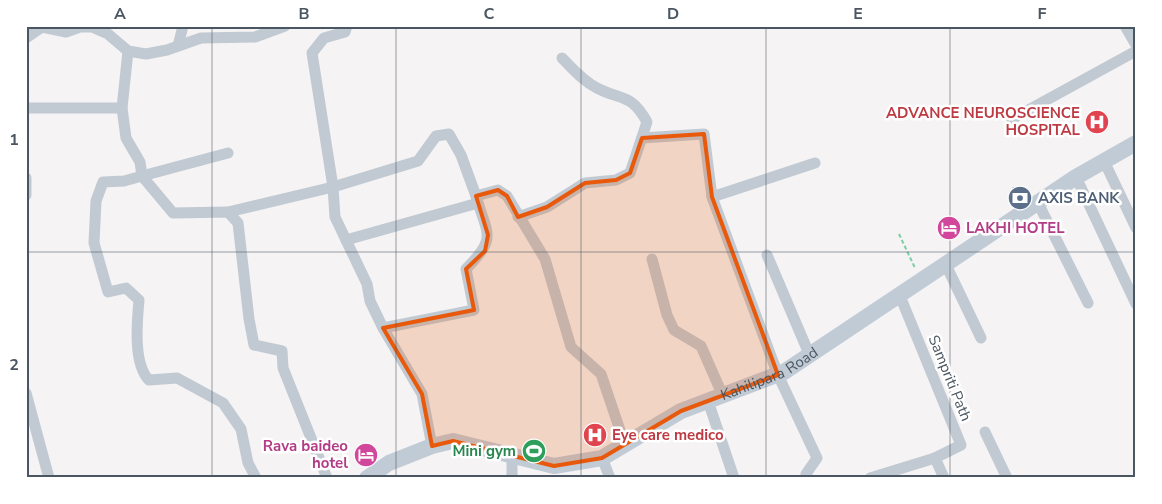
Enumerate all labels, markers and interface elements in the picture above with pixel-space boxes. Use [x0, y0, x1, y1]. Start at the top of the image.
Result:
text: A [114, 3, 126, 25]
text: B [298, 3, 310, 25]
text: C [484, 3, 495, 25]
text: D [667, 3, 679, 25]
text: E [853, 3, 863, 25]
text: F [1038, 3, 1047, 25]
place label: ADVANCE NEUROSCIENCE HOSPITAL [886, 103, 1081, 140]
hospital icon: ADVANCE NEUROSCIENCE HOSPITAL [1084, 109, 1110, 135]
text: 1 [9, 129, 19, 151]
bank icon: AXIS BANK [1007, 185, 1033, 211]
place label: AXIS BANK [1038, 188, 1120, 208]
hotel icon: LAKHI HOTEL [936, 215, 962, 241]
place label: LAKHI HOTEL [966, 218, 1065, 238]
street label: Sampriti Path [924, 332, 976, 424]
street label: Kahilipara Road [718, 342, 822, 405]
text: 2 [9, 354, 19, 376]
hospital icon: Eye care medico [582, 422, 608, 448]
place label: Eye care medico [612, 425, 724, 445]
place label: Rava baideo hotel [263, 436, 348, 473]
sports icon: Mini gym [521, 438, 547, 464]
place label: Mini gym [452, 441, 516, 461]
hotel icon: Rava baideo hotel [353, 442, 379, 468]

